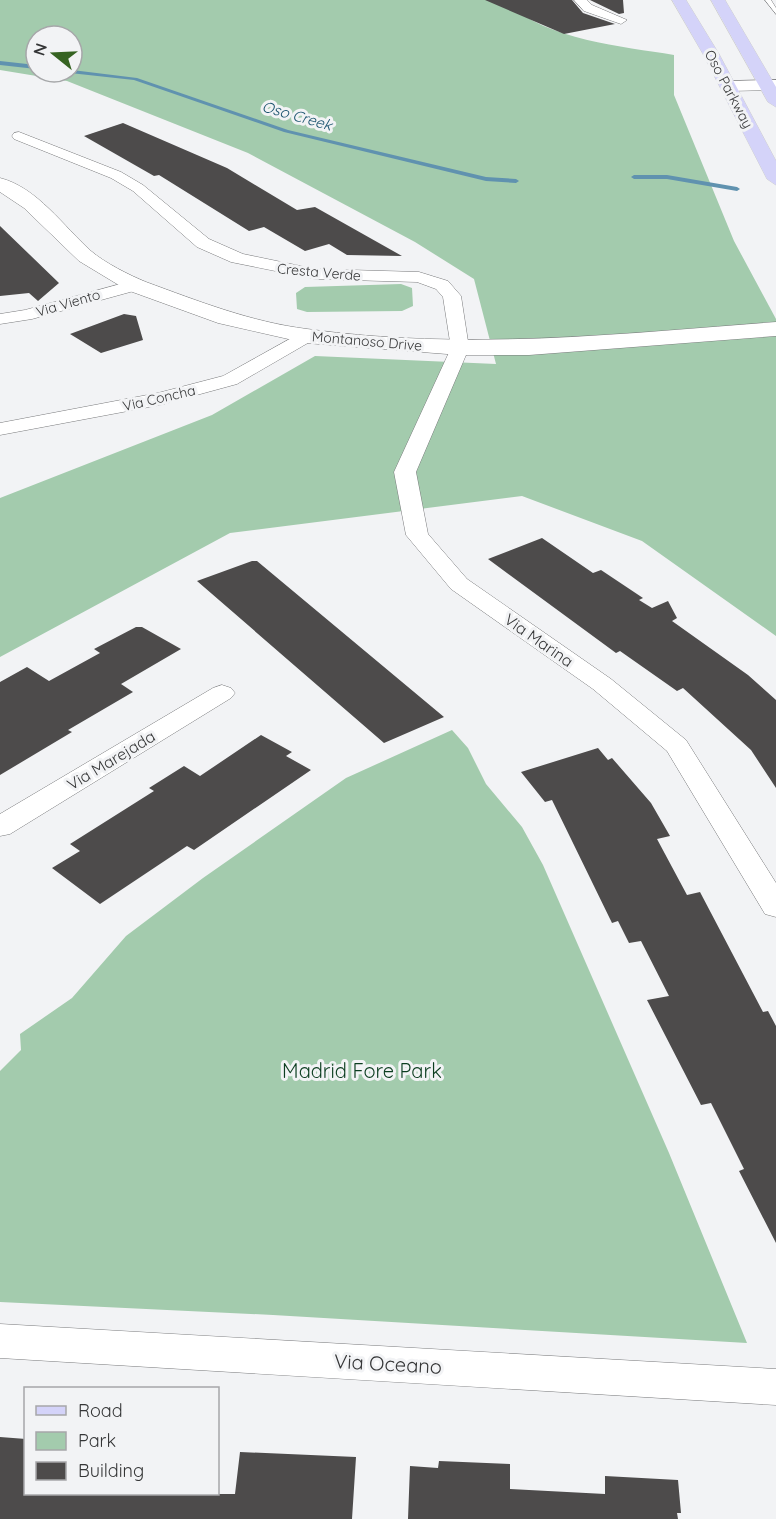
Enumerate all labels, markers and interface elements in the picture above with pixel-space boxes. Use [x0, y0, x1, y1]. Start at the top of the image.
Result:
north arrow [24, 24, 84, 84]
text: N [28, 41, 51, 58]
street label: Oso Parkway [701, 47, 757, 131]
water label: Oso Creek [260, 96, 336, 135]
street label: Cresta Verde [276, 259, 362, 285]
street label: Via Viento [34, 285, 102, 321]
street label: Montanoso Drive [311, 327, 423, 355]
street label: Via Concha [121, 381, 197, 415]
street label: Via Marina [501, 609, 577, 671]
street label: Via Marejada [63, 726, 159, 794]
park label: Madrid Fore Park [282, 1058, 442, 1083]
street label: Via Oceano [333, 1348, 443, 1379]
legend [24, 1387, 219, 1495]
text: Road [78, 1399, 123, 1422]
text: Park [78, 1429, 116, 1452]
text: Building [78, 1459, 144, 1482]

